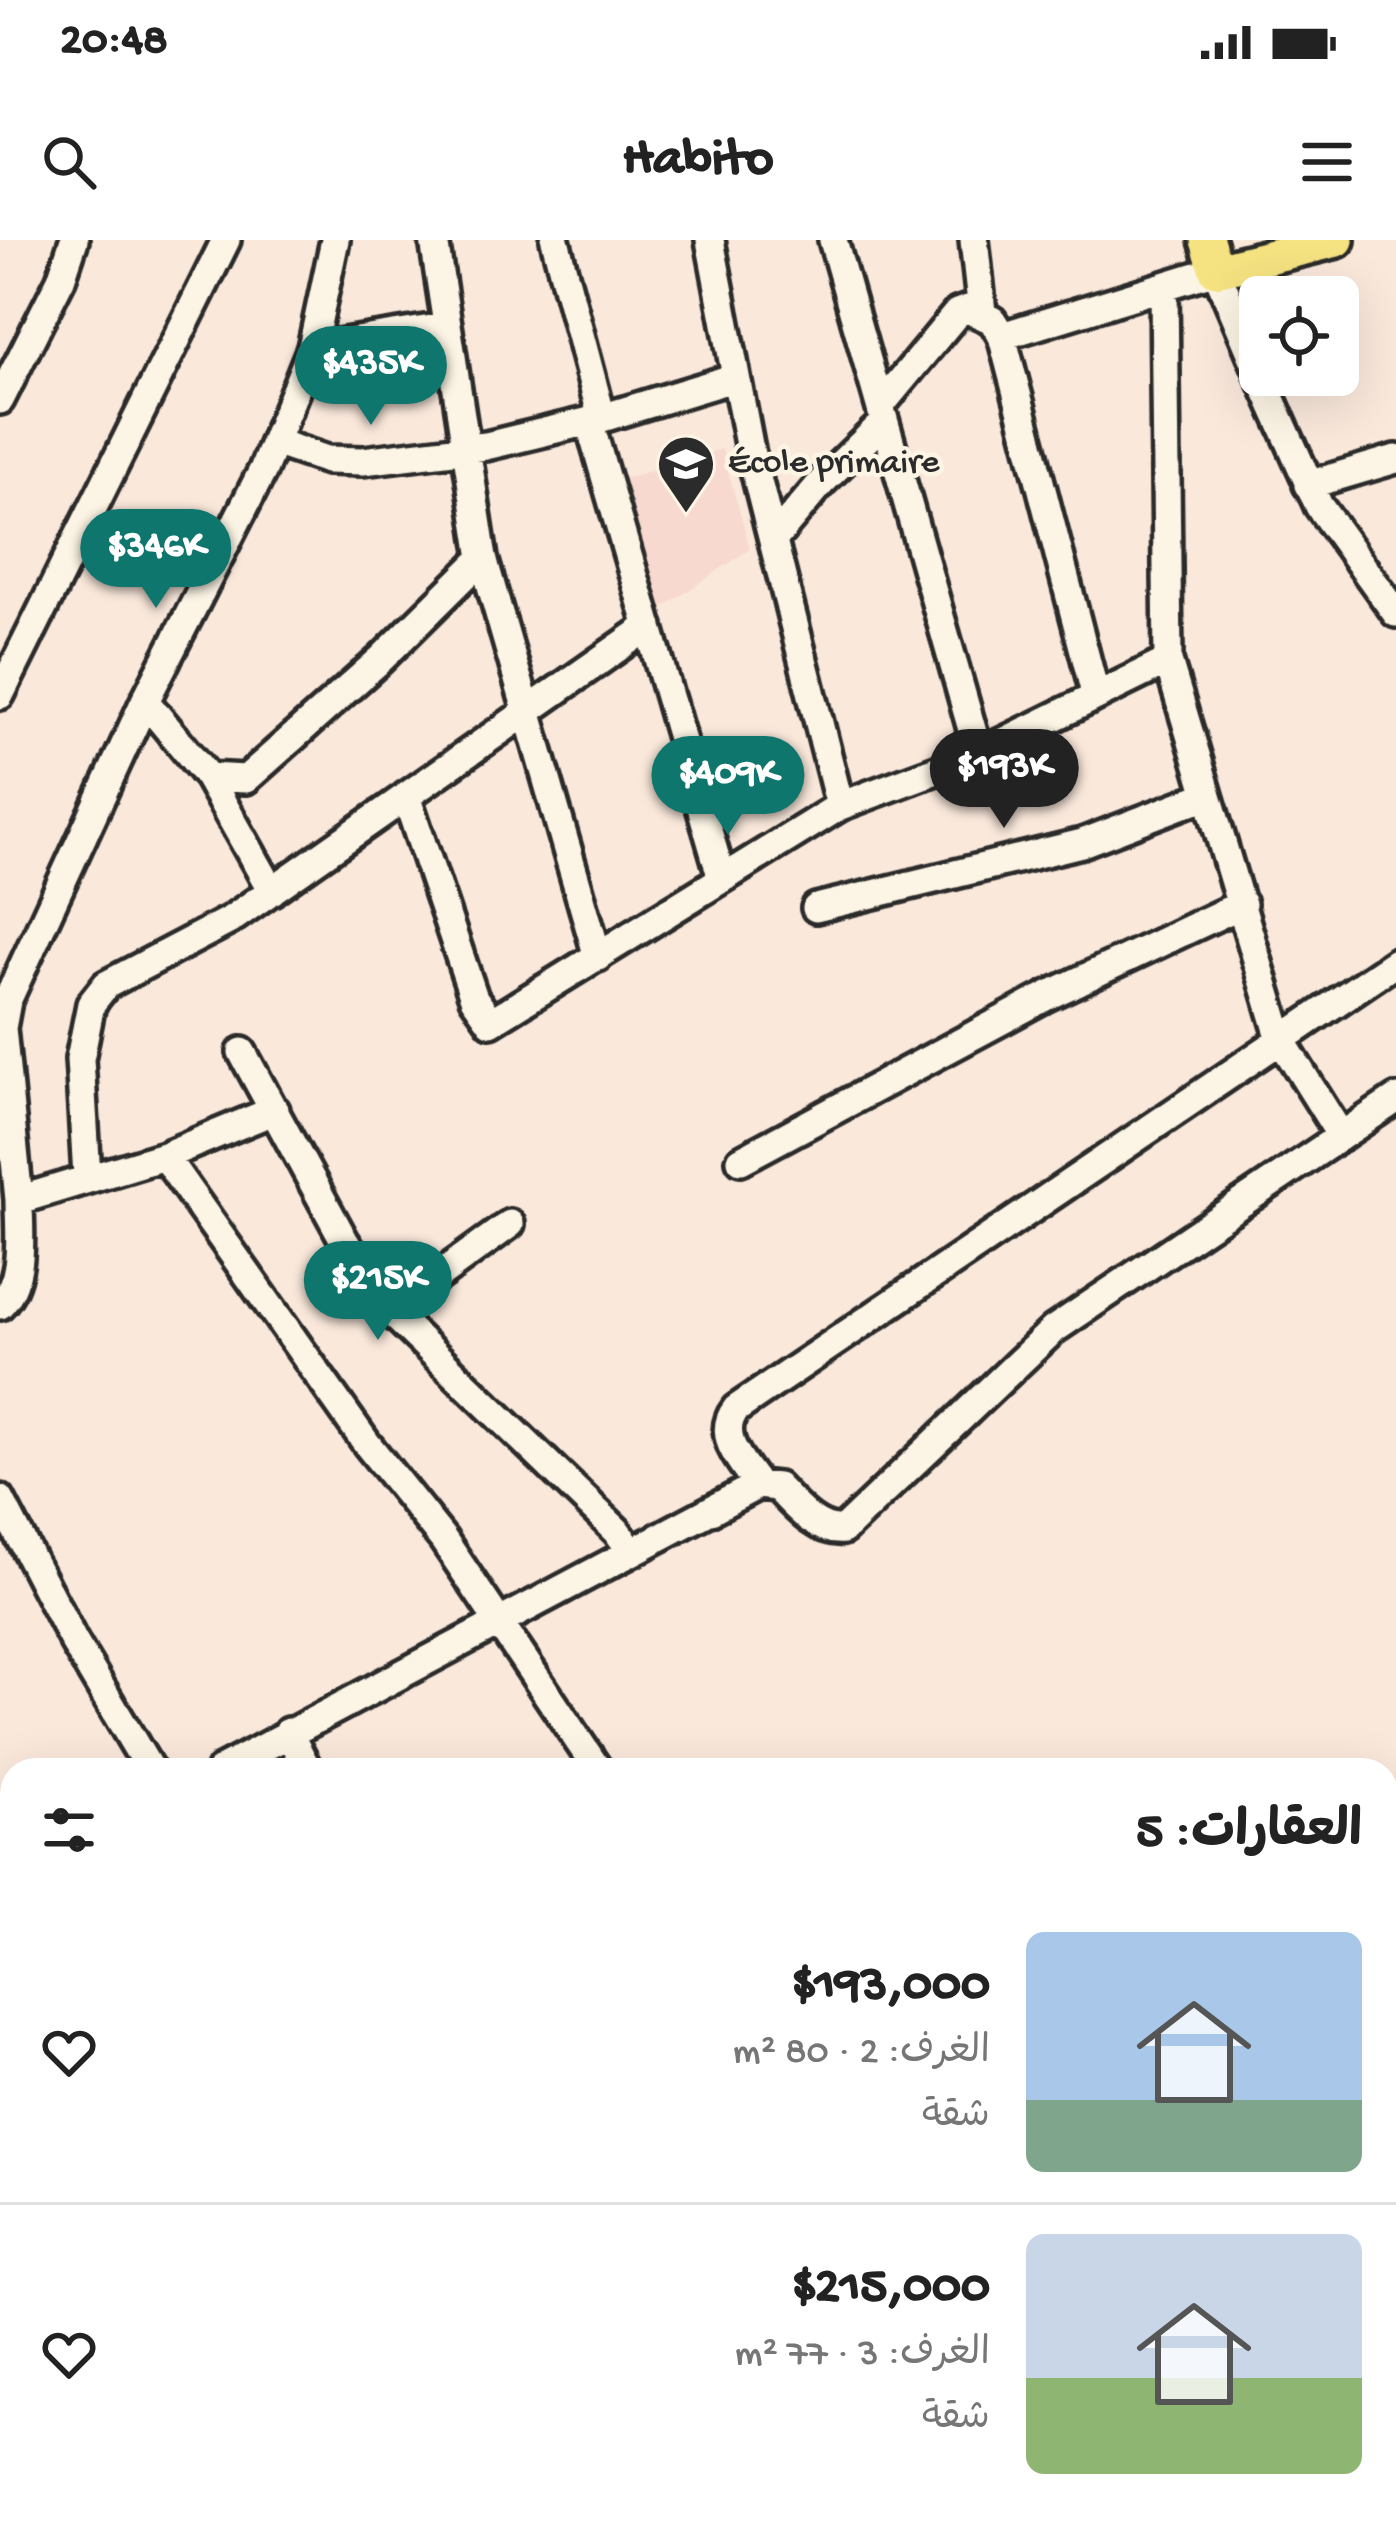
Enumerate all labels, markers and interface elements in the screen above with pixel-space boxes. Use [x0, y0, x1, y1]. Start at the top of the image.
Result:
text: 20:48 [60, 16, 168, 69]
icon: search [36, 129, 102, 195]
icon: menu [1294, 129, 1360, 195]
text: Habito [622, 130, 774, 194]
map controls [1239, 276, 1359, 396]
button: locate [1239, 276, 1359, 396]
pin: $435K [287, 326, 455, 428]
text: $435K [322, 342, 420, 388]
school or university icon: École primaire [655, 433, 717, 515]
place label: École primaire [728, 443, 940, 486]
pin: $346K [72, 509, 240, 611]
text: $346K [107, 525, 205, 571]
pin: $193K [920, 729, 1088, 831]
pin: $409K [644, 736, 812, 838]
text: $193K [957, 745, 1051, 791]
text: $409K [678, 752, 778, 798]
pin: $215K [294, 1241, 462, 1343]
text: $215K [331, 1257, 425, 1303]
icon: filters [36, 1797, 102, 1863]
text: العقارات: 5 [1136, 1805, 1362, 1865]
text: $193,000 [792, 1958, 990, 2018]
icon: home [1122, 1980, 1266, 2124]
icon: heart [36, 2019, 102, 2085]
text: الغرف: 2 · 80 m² [733, 2031, 990, 2077]
text: شقة [922, 2095, 990, 2141]
text: $215,000 [792, 2260, 990, 2320]
icon: home [1122, 2282, 1266, 2426]
icon: heart [36, 2321, 102, 2387]
text: الغرف: 3 · 77 m² [735, 2333, 990, 2379]
text: شقة [922, 2397, 990, 2443]

